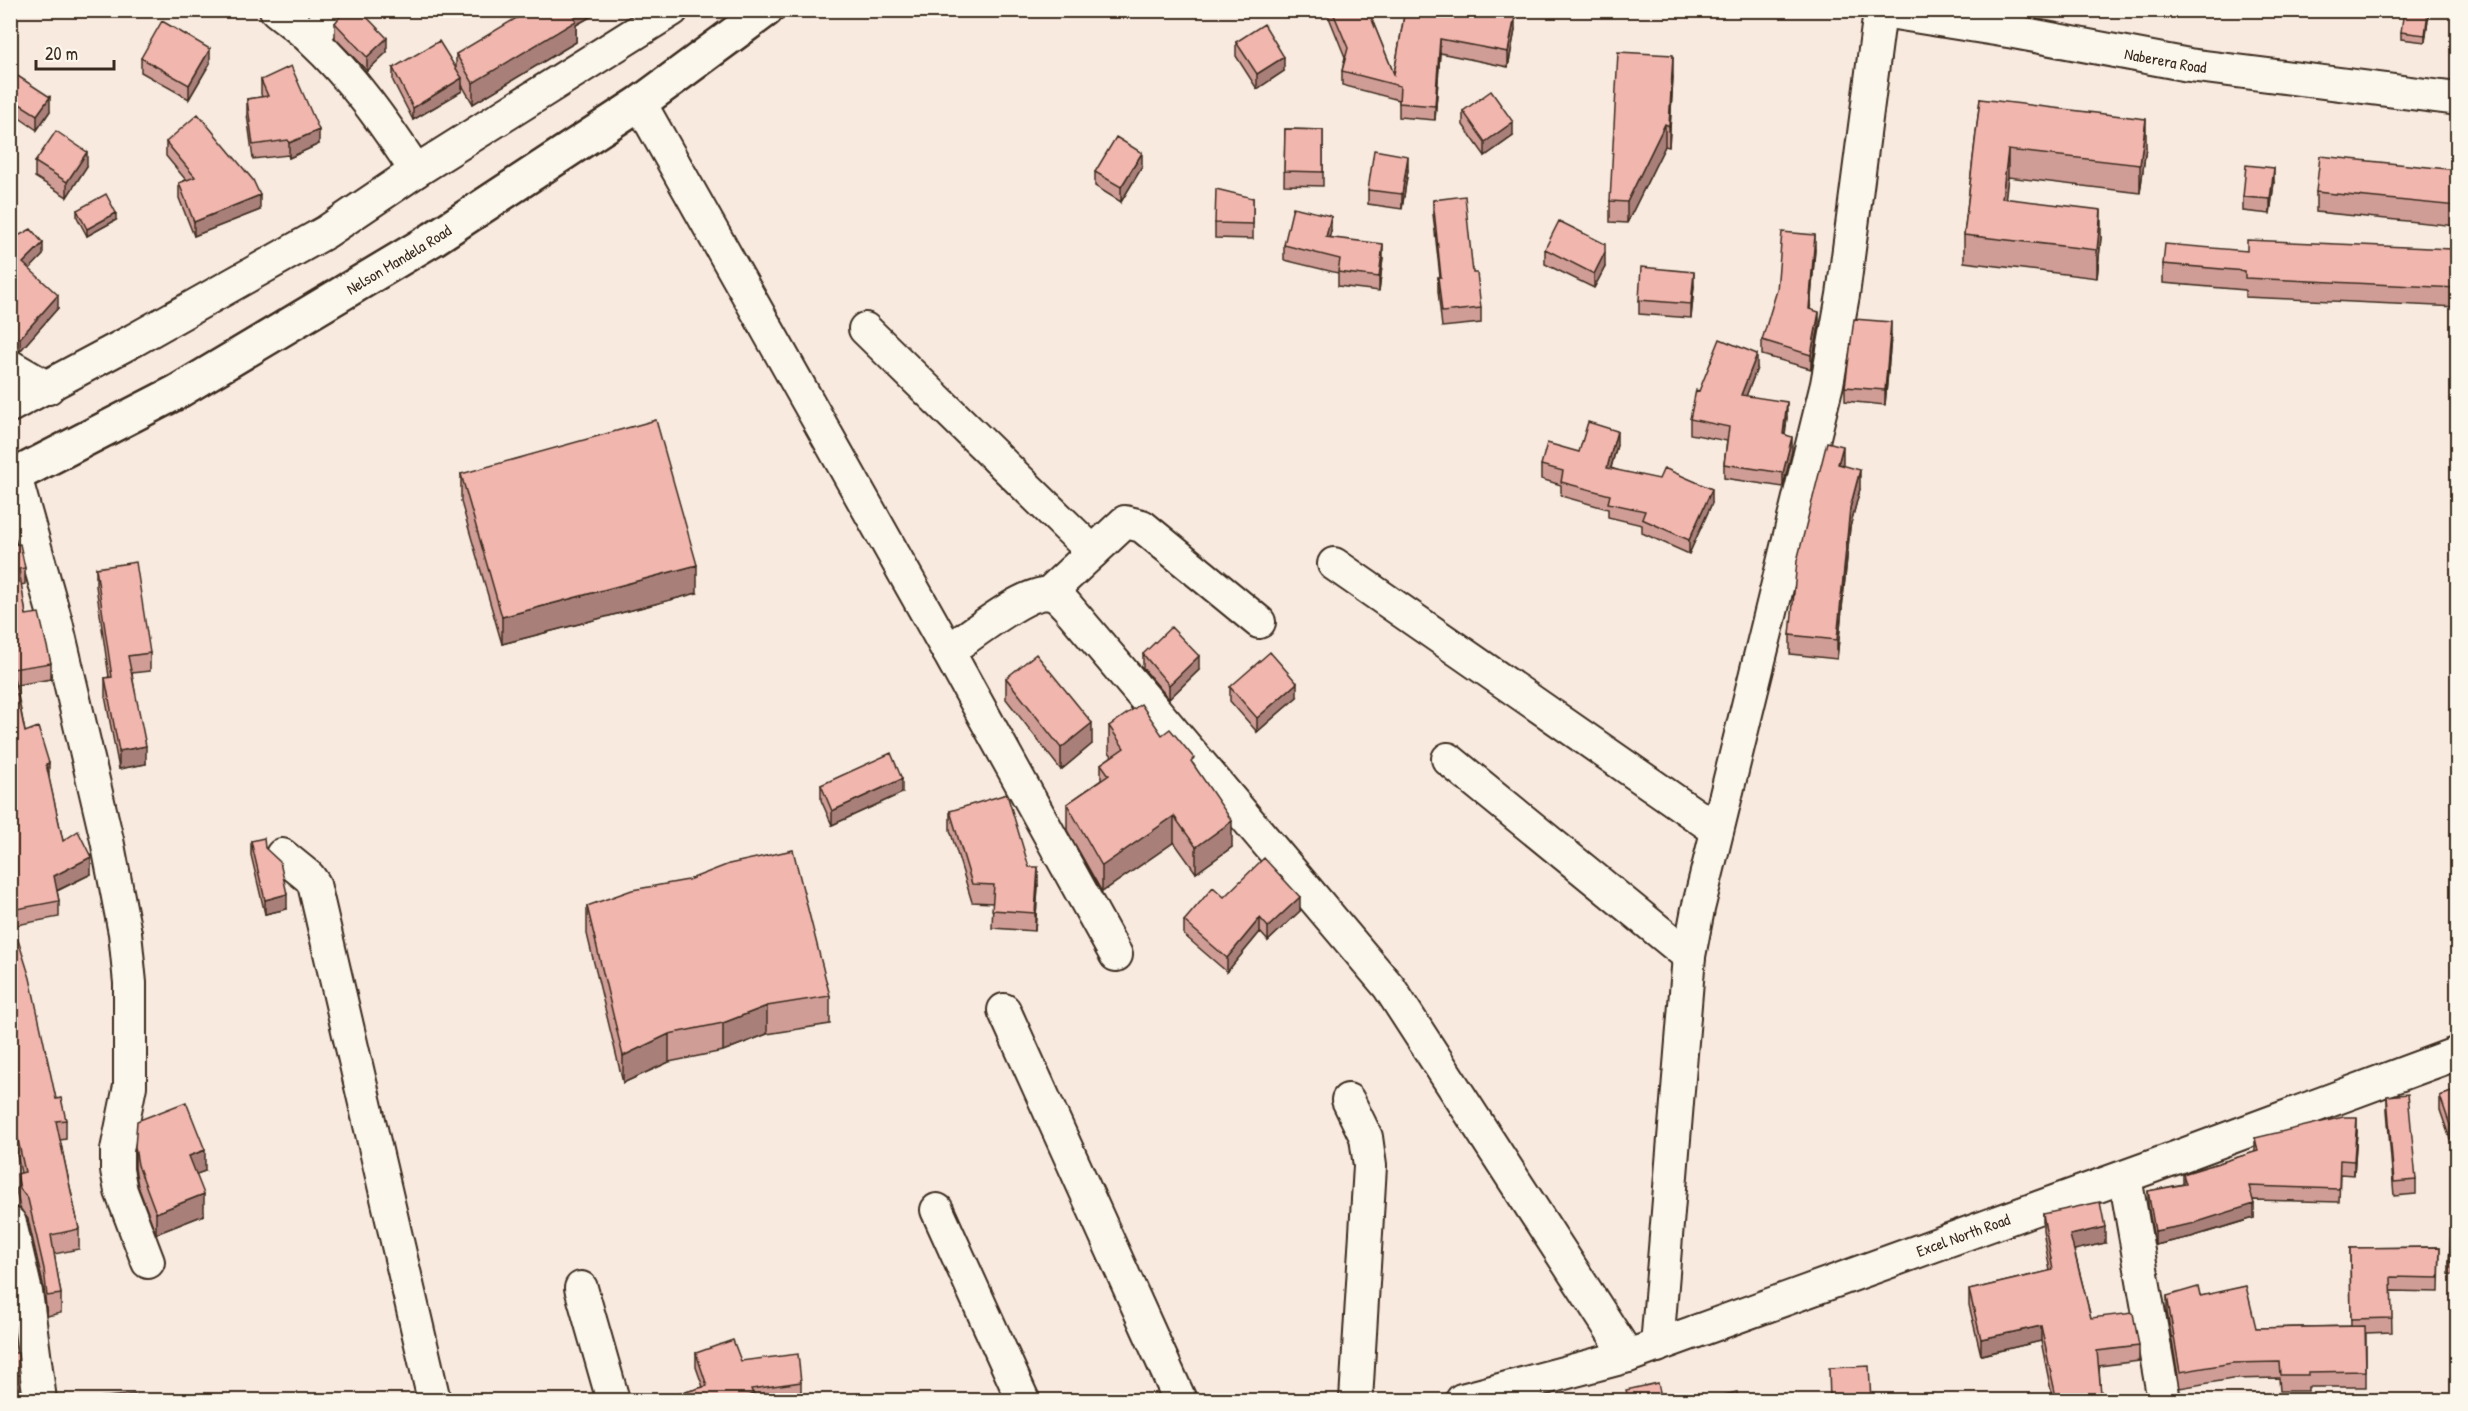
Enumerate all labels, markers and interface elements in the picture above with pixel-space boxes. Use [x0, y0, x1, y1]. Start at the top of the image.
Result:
scale bar [36, 33, 114, 71]
text: 20 m [45, 41, 78, 66]
street label: Naberera Road [2123, 42, 2208, 78]
street label: Nelson Mandela Road [342, 219, 455, 299]
street label: Excel North Road [1913, 1208, 2013, 1262]

